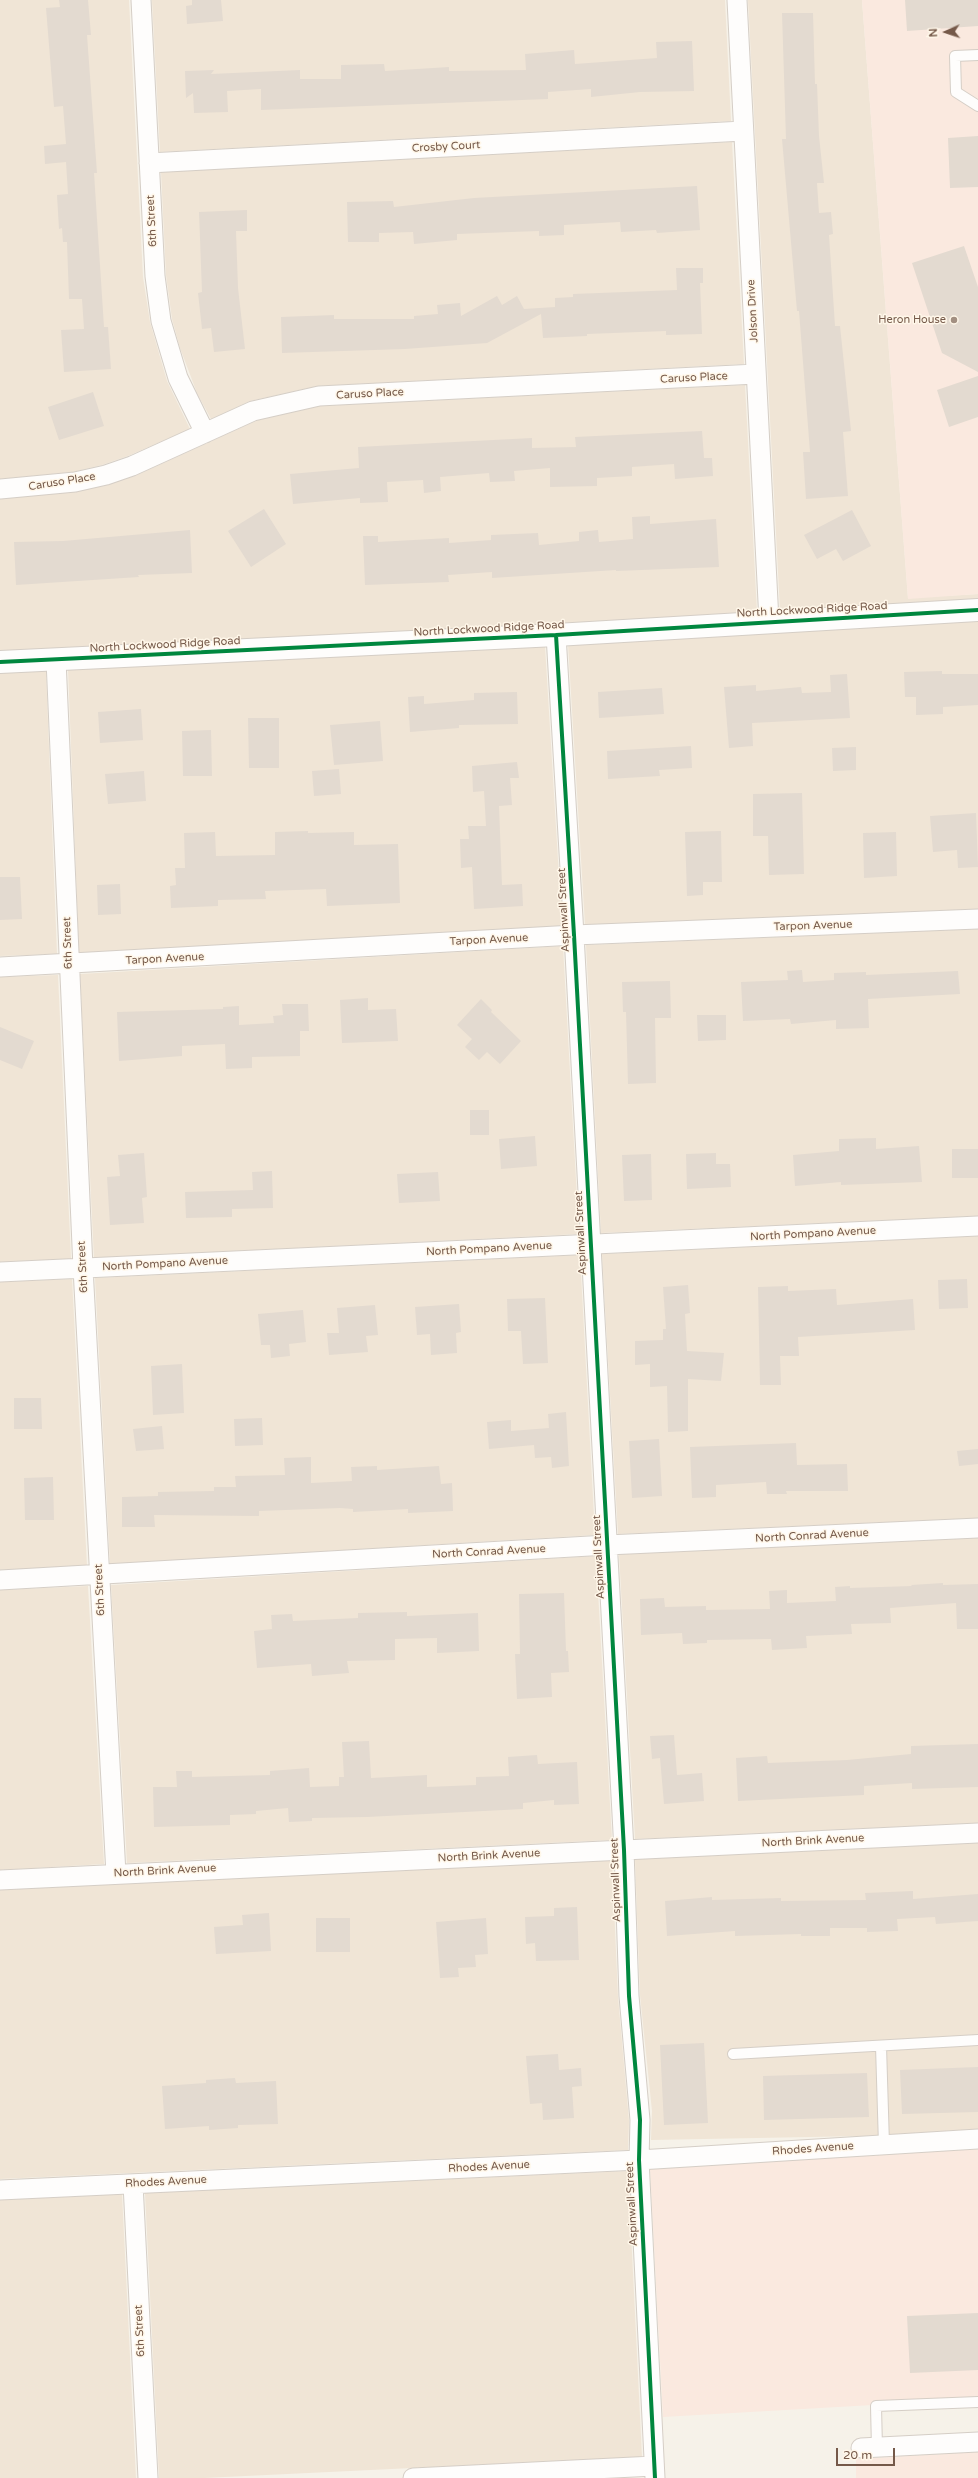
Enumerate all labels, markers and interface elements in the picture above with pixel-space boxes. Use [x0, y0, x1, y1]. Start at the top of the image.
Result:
north arrow [926, 12, 966, 52]
text: N [927, 28, 940, 37]
street label: Crosby Court [411, 139, 481, 155]
street label: 6th Street [144, 195, 160, 247]
street label: Jolson Drive [745, 279, 761, 343]
place label: Heron House [878, 313, 946, 327]
marker: Heron House [949, 315, 959, 325]
street label: Caruso Place [660, 370, 728, 386]
street label: Caruso Place [336, 386, 404, 402]
street label: Caruso Place [27, 470, 97, 494]
street label: North Lockwood Ridge Road [736, 599, 888, 621]
street label: North Lockwood Ridge Road [413, 618, 565, 640]
street label: North Lockwood Ridge Road [89, 634, 241, 656]
street label: Aspinwall Street [555, 868, 573, 952]
street label: 6th Street [60, 917, 76, 969]
street label: Tarpon Avenue [773, 918, 853, 934]
street label: Tarpon Avenue [449, 931, 529, 949]
street label: Tarpon Avenue [125, 950, 205, 968]
street label: Aspinwall Street [572, 1191, 590, 1275]
street label: North Pompano Avenue [750, 1224, 876, 1244]
street label: North Pompano Avenue [426, 1239, 552, 1259]
street label: 6th Street [75, 1241, 91, 1293]
street label: North Pompano Avenue [102, 1254, 228, 1274]
street label: Aspinwall Street [590, 1515, 608, 1599]
street label: North Conrad Avenue [755, 1526, 869, 1546]
street label: North Conrad Avenue [432, 1542, 546, 1562]
street label: 6th Street [92, 1564, 108, 1616]
street label: North Brink Avenue [761, 1832, 865, 1850]
street label: Aspinwall Street [608, 1838, 624, 1922]
street label: North Brink Avenue [437, 1847, 541, 1865]
street label: North Brink Avenue [113, 1862, 217, 1880]
street label: Rhodes Avenue [772, 2140, 854, 2158]
street label: Rhodes Avenue [448, 2158, 530, 2176]
street label: Aspinwall Street [623, 2162, 641, 2246]
street label: Rhodes Avenue [125, 2173, 207, 2191]
street label: 6th Street [132, 2305, 148, 2357]
scale bar [838, 2440, 897, 2466]
text: 20 m [843, 2448, 872, 2462]

